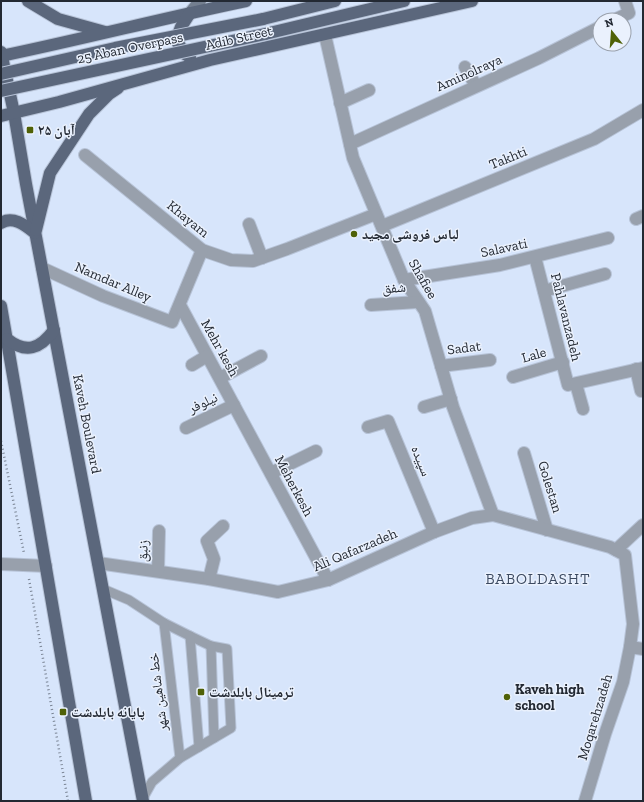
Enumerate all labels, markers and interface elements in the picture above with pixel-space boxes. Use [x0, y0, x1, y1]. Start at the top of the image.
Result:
north arrow [592, 12, 632, 52]
text: N [603, 15, 616, 30]
street label: Adib Street [204, 22, 275, 54]
street label: 25 Aban Overpass [75, 28, 185, 68]
street label: Aminolraya [433, 51, 505, 95]
place label: ۲۵ آبان [38, 122, 75, 139]
marker: ۲۵ آبان [25, 125, 35, 135]
street label: Takhti [487, 143, 529, 173]
street label: Khayam [163, 197, 213, 241]
place label: لباس فروشی مجید [362, 226, 459, 243]
marker: لباس فروشی مجید [349, 229, 359, 239]
street label: Salavati [479, 235, 529, 261]
street label: Shafiee [405, 256, 441, 302]
street label: Namdar Alley [72, 258, 155, 306]
street label: Pahlavanzadeh [547, 271, 585, 363]
street label: شفق [382, 279, 406, 298]
street label: Mehr kesh [197, 316, 243, 380]
street label: Sadat [446, 337, 483, 359]
street label: Lale [520, 343, 549, 367]
street label: Kaveh Boulevard [69, 373, 105, 475]
street label: نیلوفر [185, 389, 221, 418]
street label: سپیده [407, 443, 435, 479]
street label: Meherkesh [271, 453, 317, 519]
street label: Golestan [534, 459, 566, 515]
street label: Ali Qafarzadeh [311, 525, 400, 575]
street label: زنبق [134, 540, 153, 562]
district label: BABOLDASHT [486, 570, 590, 588]
street label: خط شاهین شهر [145, 651, 171, 733]
street label: Moqarehzadeh [574, 672, 616, 762]
place label: Kaveh high school [515, 681, 584, 714]
place label: ترمینال بابلدشت [209, 684, 294, 701]
marker: ترمینال بابلدشت [196, 687, 206, 697]
marker: Kaveh high school [502, 692, 512, 702]
place label: پایانه بابلدشت [71, 704, 145, 721]
marker: پایانه بابلدشت [58, 707, 68, 717]

